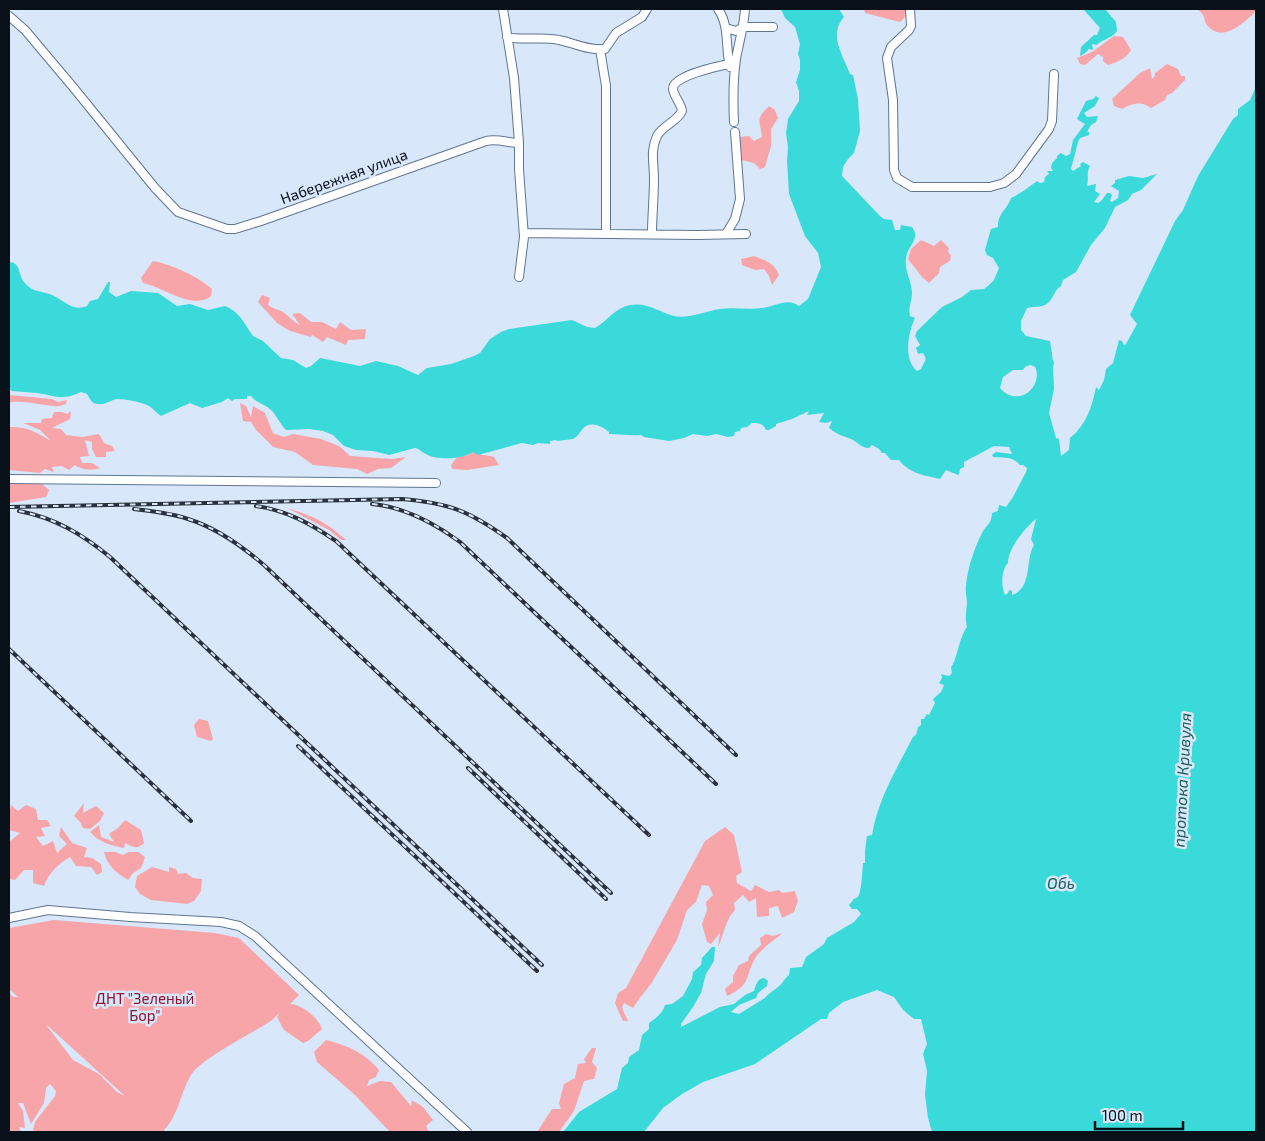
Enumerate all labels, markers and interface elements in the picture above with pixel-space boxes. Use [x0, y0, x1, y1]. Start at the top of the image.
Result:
street label: Набережная улица [278, 145, 410, 208]
water label: протока Кривуля [1168, 712, 1195, 848]
water label: Обь [1047, 873, 1075, 892]
park label: ДНТ "Зеленый Бор" [96, 989, 194, 1024]
scale bar [1095, 1098, 1182, 1130]
text: 100 m [1102, 1106, 1143, 1124]

